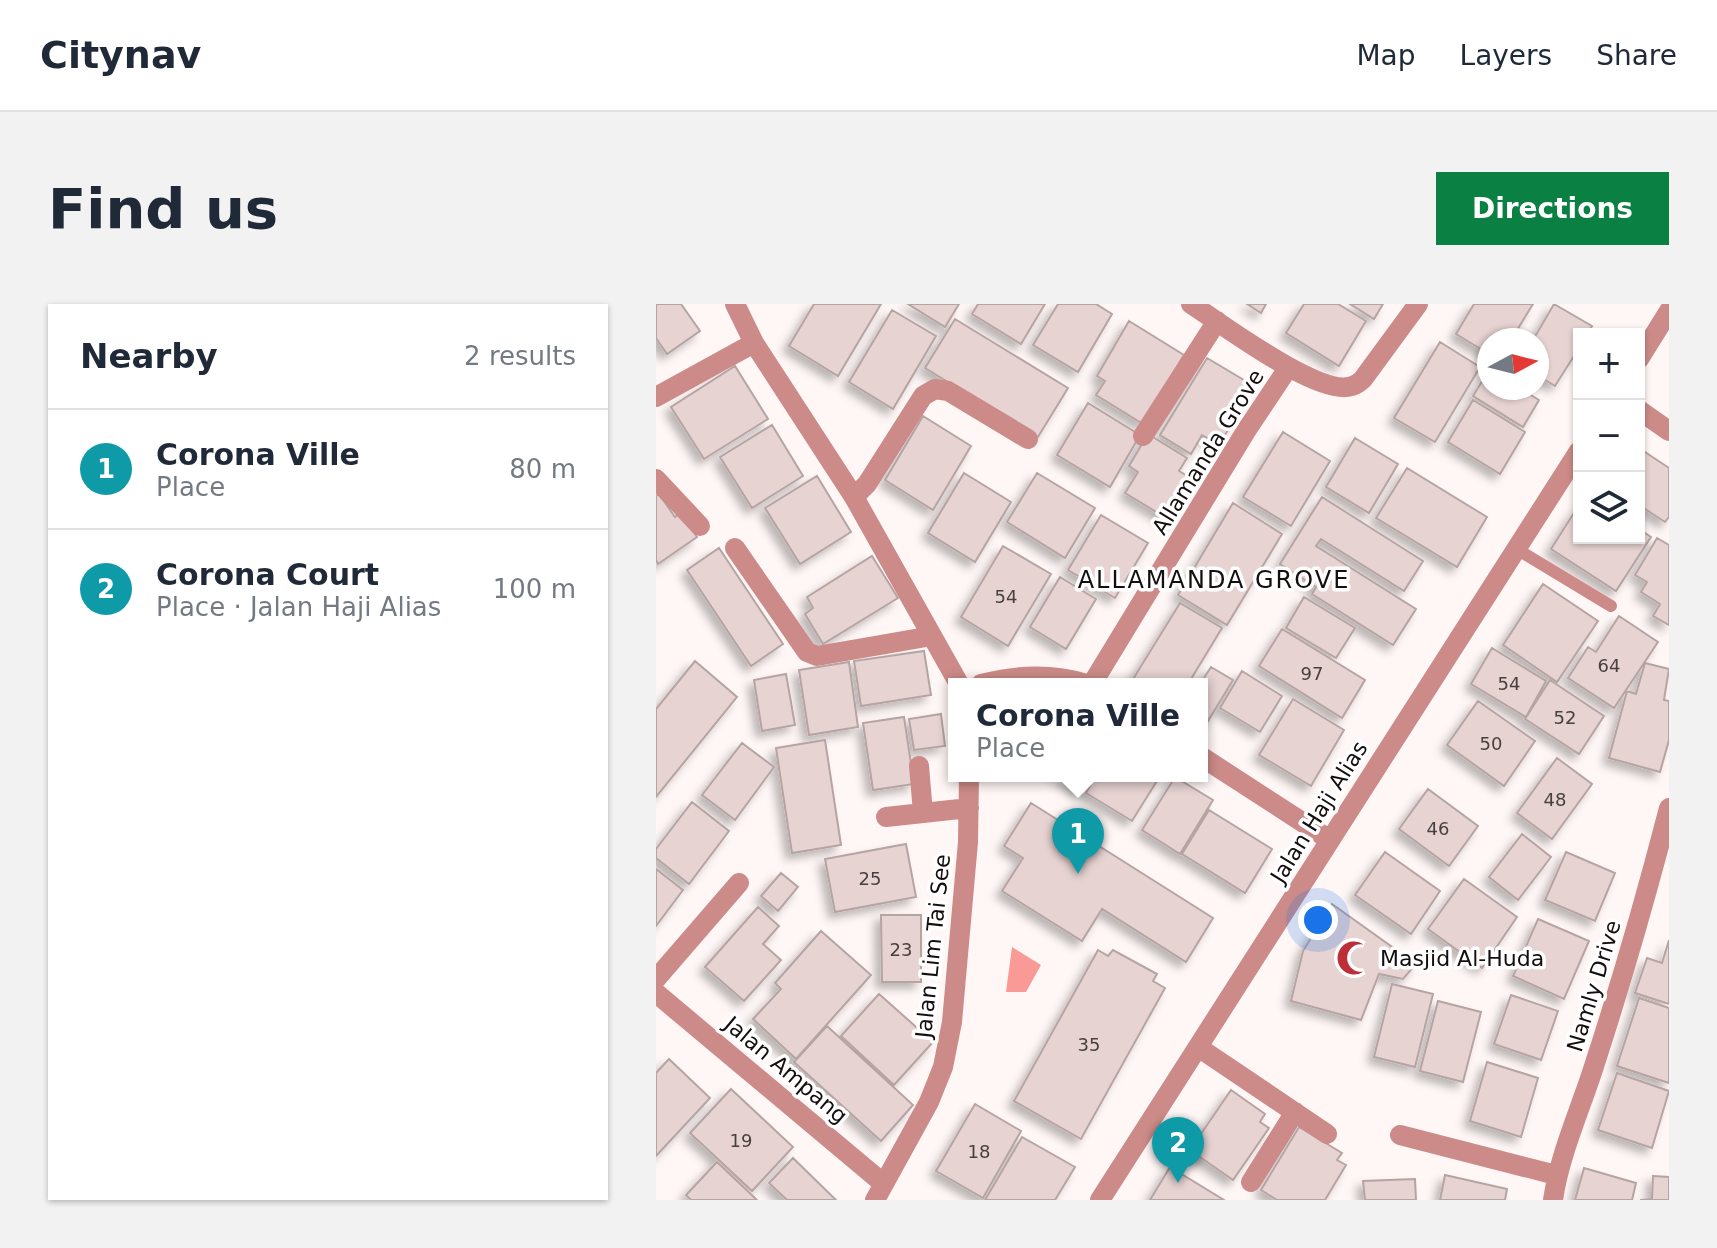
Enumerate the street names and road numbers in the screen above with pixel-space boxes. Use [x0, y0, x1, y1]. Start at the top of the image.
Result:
street label: Allamanda Grove [1147, 365, 1269, 539]
street label: Jalan Haji Alias [1264, 737, 1373, 889]
street label: Jalan Lim Tai See [911, 853, 955, 1041]
street label: Namly Drive [1562, 917, 1626, 1055]
street label: Jalan Ampang [718, 1010, 852, 1129]

